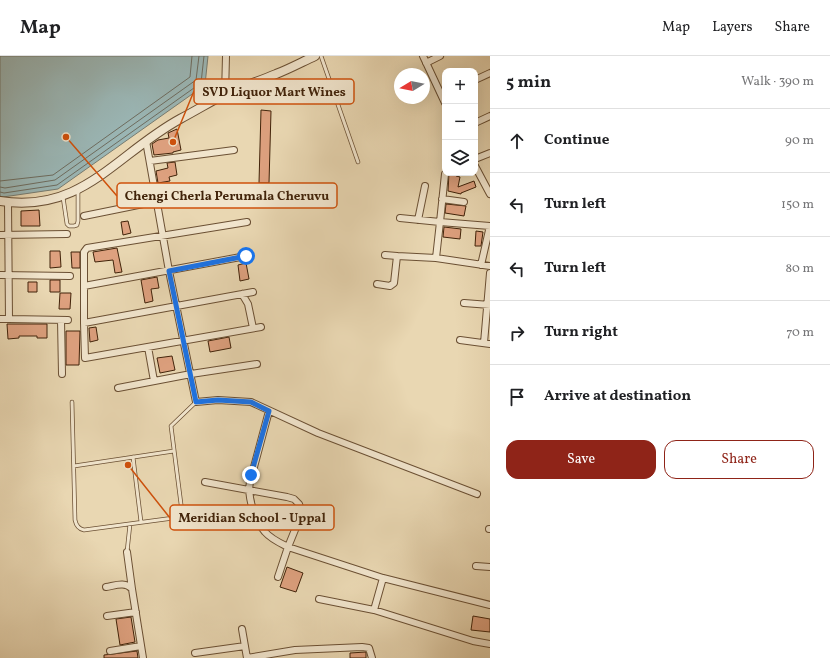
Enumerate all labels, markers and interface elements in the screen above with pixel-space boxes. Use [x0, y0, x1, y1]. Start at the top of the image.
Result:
text: Map [20, 15, 61, 41]
text: Map [662, 18, 690, 37]
text: Layers [712, 18, 752, 37]
text: Share [774, 18, 810, 37]
north arrow [394, 68, 430, 104]
map controls [442, 68, 478, 176]
button: + [442, 68, 478, 104]
text: 5 min [506, 71, 551, 94]
text: Walk · 390 m [741, 73, 814, 91]
callout: SVD Liquor Mart Wines [194, 79, 354, 104]
text: SVD Liquor Mart Wines [202, 84, 346, 102]
button: − [442, 104, 478, 140]
icon: ahead [506, 130, 528, 152]
text: Continue [544, 130, 609, 151]
text: 90 m [785, 132, 814, 150]
button: layers [442, 140, 478, 176]
callout: Chengi Cherla Perumala Cheruvu [117, 183, 337, 208]
text: Chengi Cherla Perumala Cheruvu [125, 188, 329, 206]
icon: left [506, 194, 528, 216]
text: Turn left [544, 194, 606, 215]
text: 150 m [781, 196, 814, 214]
route start [237, 247, 255, 265]
icon: left [506, 258, 528, 280]
text: Turn left [544, 258, 606, 279]
text: 80 m [785, 260, 814, 278]
icon: right [506, 322, 528, 344]
text: Turn right [544, 322, 618, 343]
text: 70 m [786, 324, 814, 342]
icon: arrive [506, 386, 528, 408]
text: Arrive at destination [544, 386, 691, 407]
button: Save [506, 440, 656, 479]
button: Share [664, 440, 814, 479]
route end [242, 466, 260, 484]
callout: Meridian School - Uppal [170, 505, 334, 530]
text: Meridian School - Uppal [178, 510, 326, 528]

